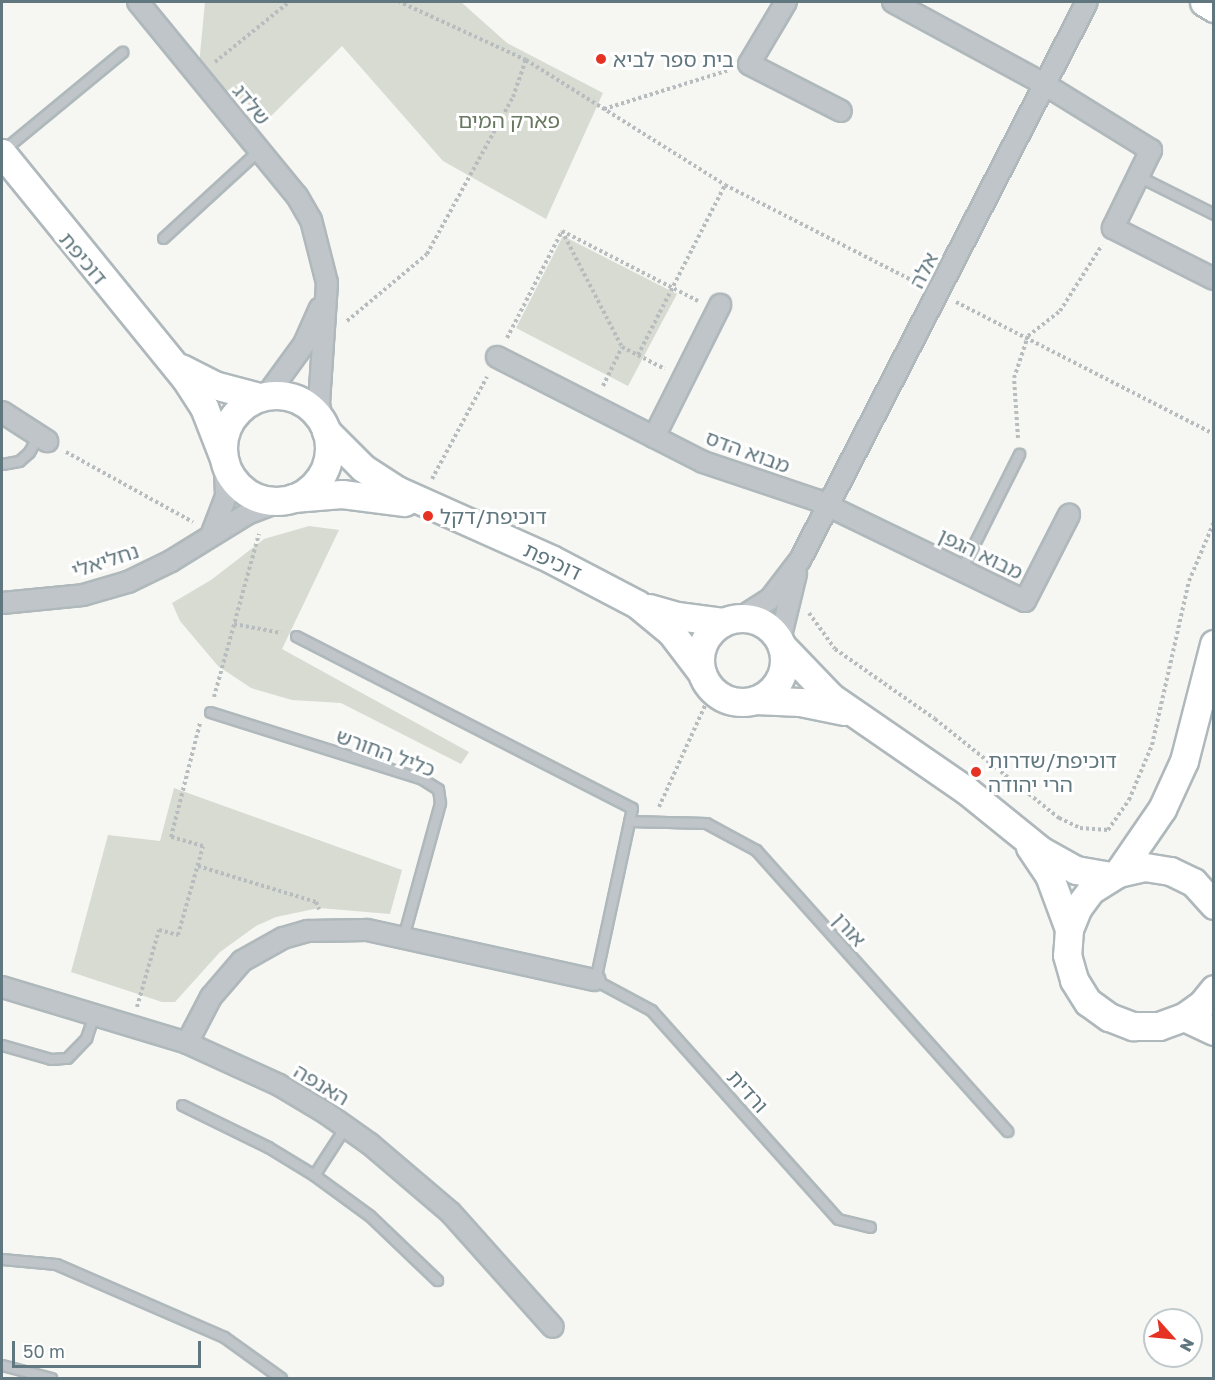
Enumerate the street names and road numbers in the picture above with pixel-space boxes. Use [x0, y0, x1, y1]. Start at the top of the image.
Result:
street label: שלדג [228, 78, 276, 130]
street label: דוכיפת [55, 226, 113, 290]
street label: אלה [903, 248, 943, 292]
street label: מבוא הדס [702, 424, 794, 478]
street label: מבוא הגפן [935, 522, 1027, 584]
street label: נחליאלי [68, 537, 142, 583]
street label: דוכיפת [520, 537, 586, 585]
street label: כליל החורש [333, 722, 439, 782]
street label: אורן [828, 907, 872, 951]
street label: האנפה [290, 1058, 354, 1110]
street label: ורדית [722, 1065, 774, 1117]

